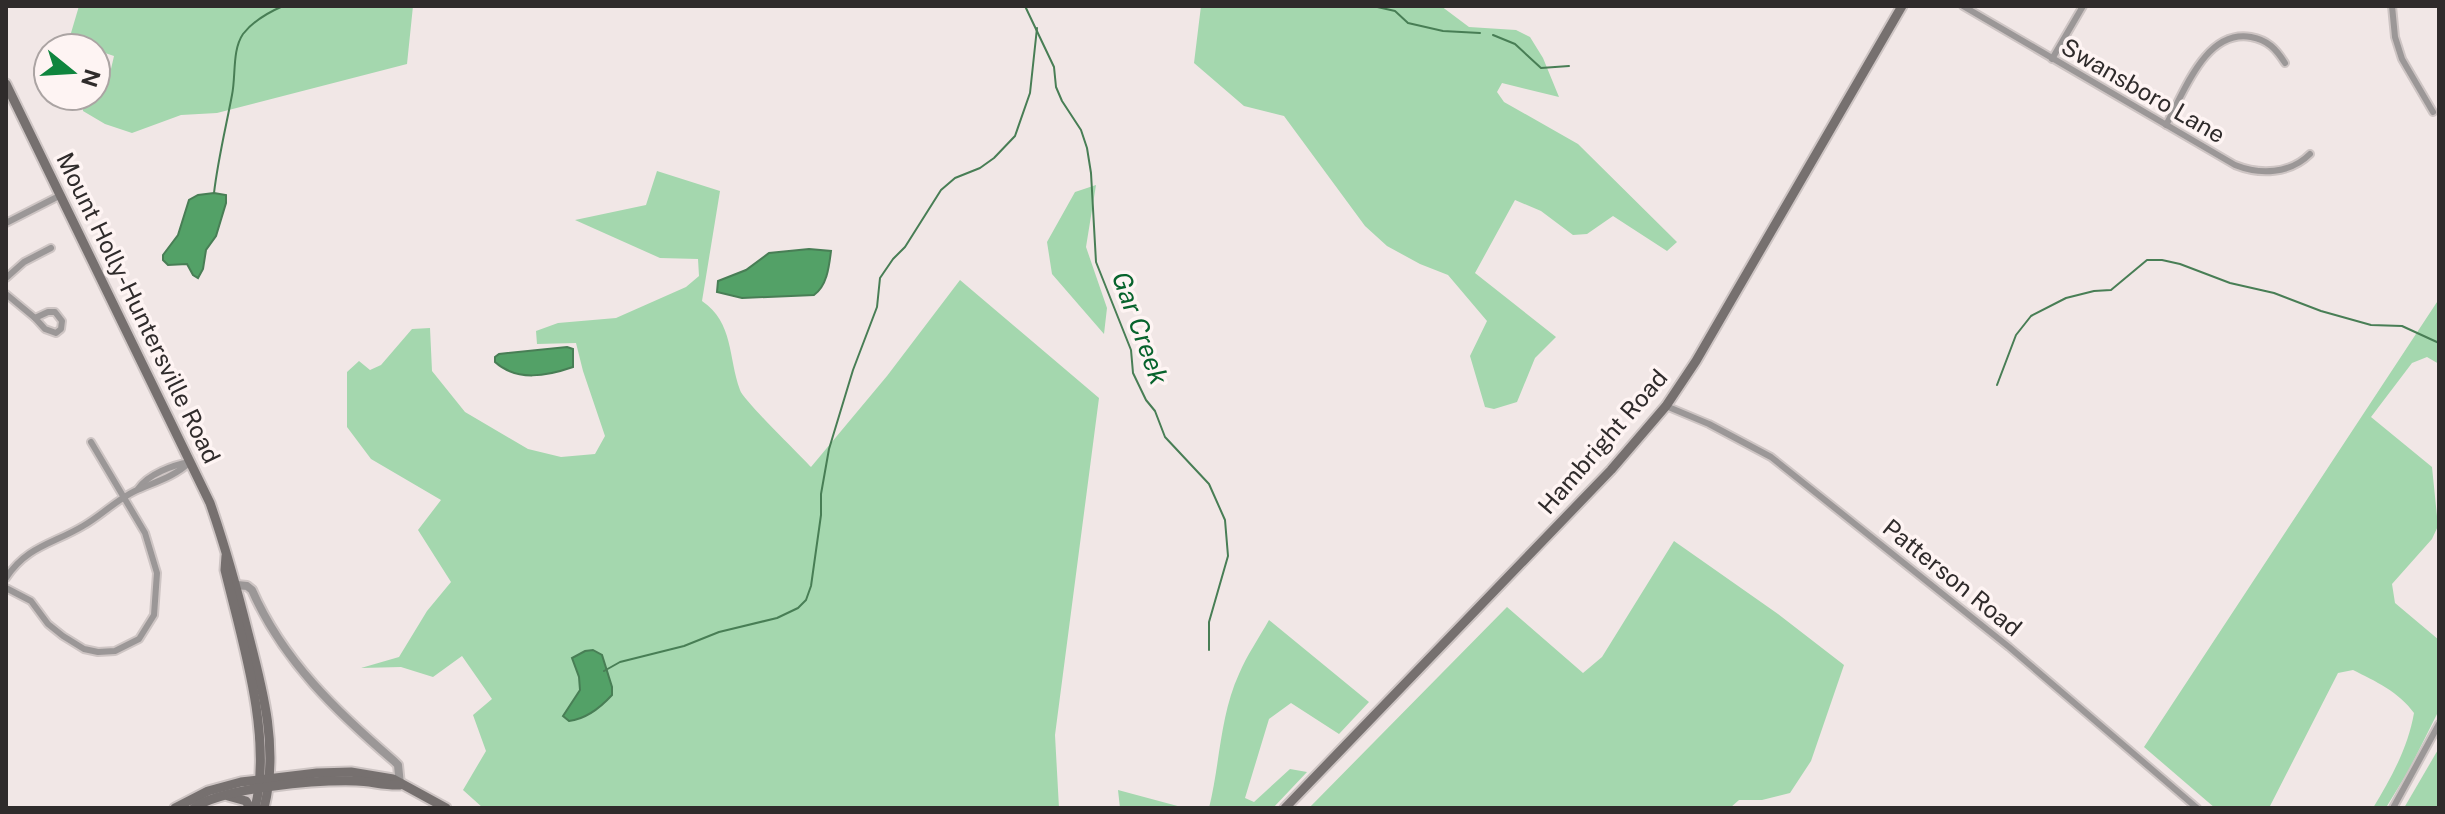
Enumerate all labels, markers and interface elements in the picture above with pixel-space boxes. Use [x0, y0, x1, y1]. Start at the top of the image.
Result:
north arrow [32, 32, 112, 112]
street label: Swansboro Lane [2057, 32, 2230, 148]
text: N [76, 66, 106, 90]
street label: Mount Holly-Huntersville Road [51, 148, 226, 467]
water label: Gar Creek [1106, 267, 1175, 388]
street label: Hambright Road [1532, 363, 1673, 519]
street label: Patterson Road [1878, 513, 2028, 642]

